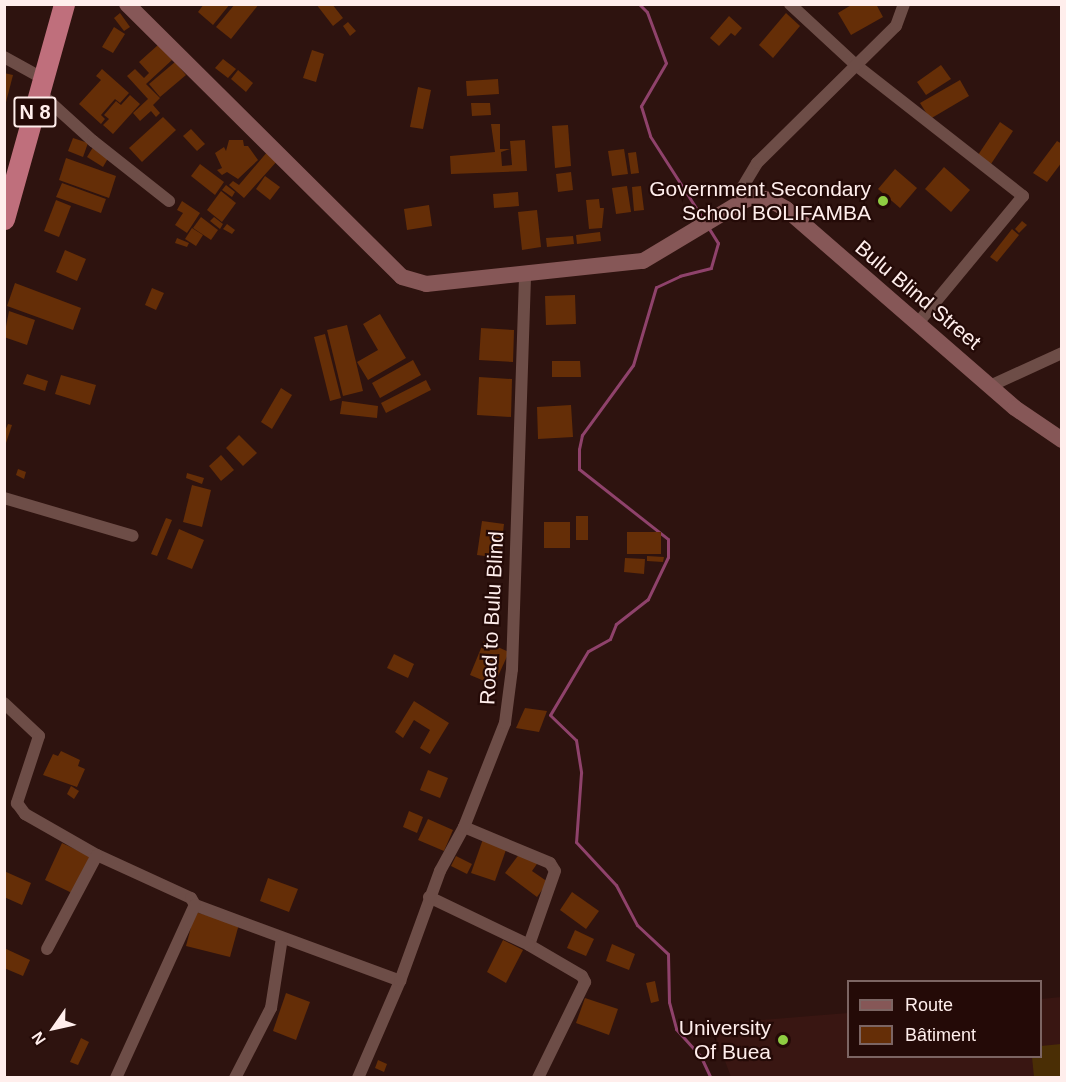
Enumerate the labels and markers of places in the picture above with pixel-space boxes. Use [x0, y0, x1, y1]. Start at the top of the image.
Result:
place label: Government Secondary School BOLIFAMBA [649, 176, 871, 226]
marker: Government Secondary School BOLIFAMBA [876, 194, 890, 208]
place label: University Of Buea [679, 1015, 771, 1065]
marker: University Of Buea [776, 1033, 790, 1047]

